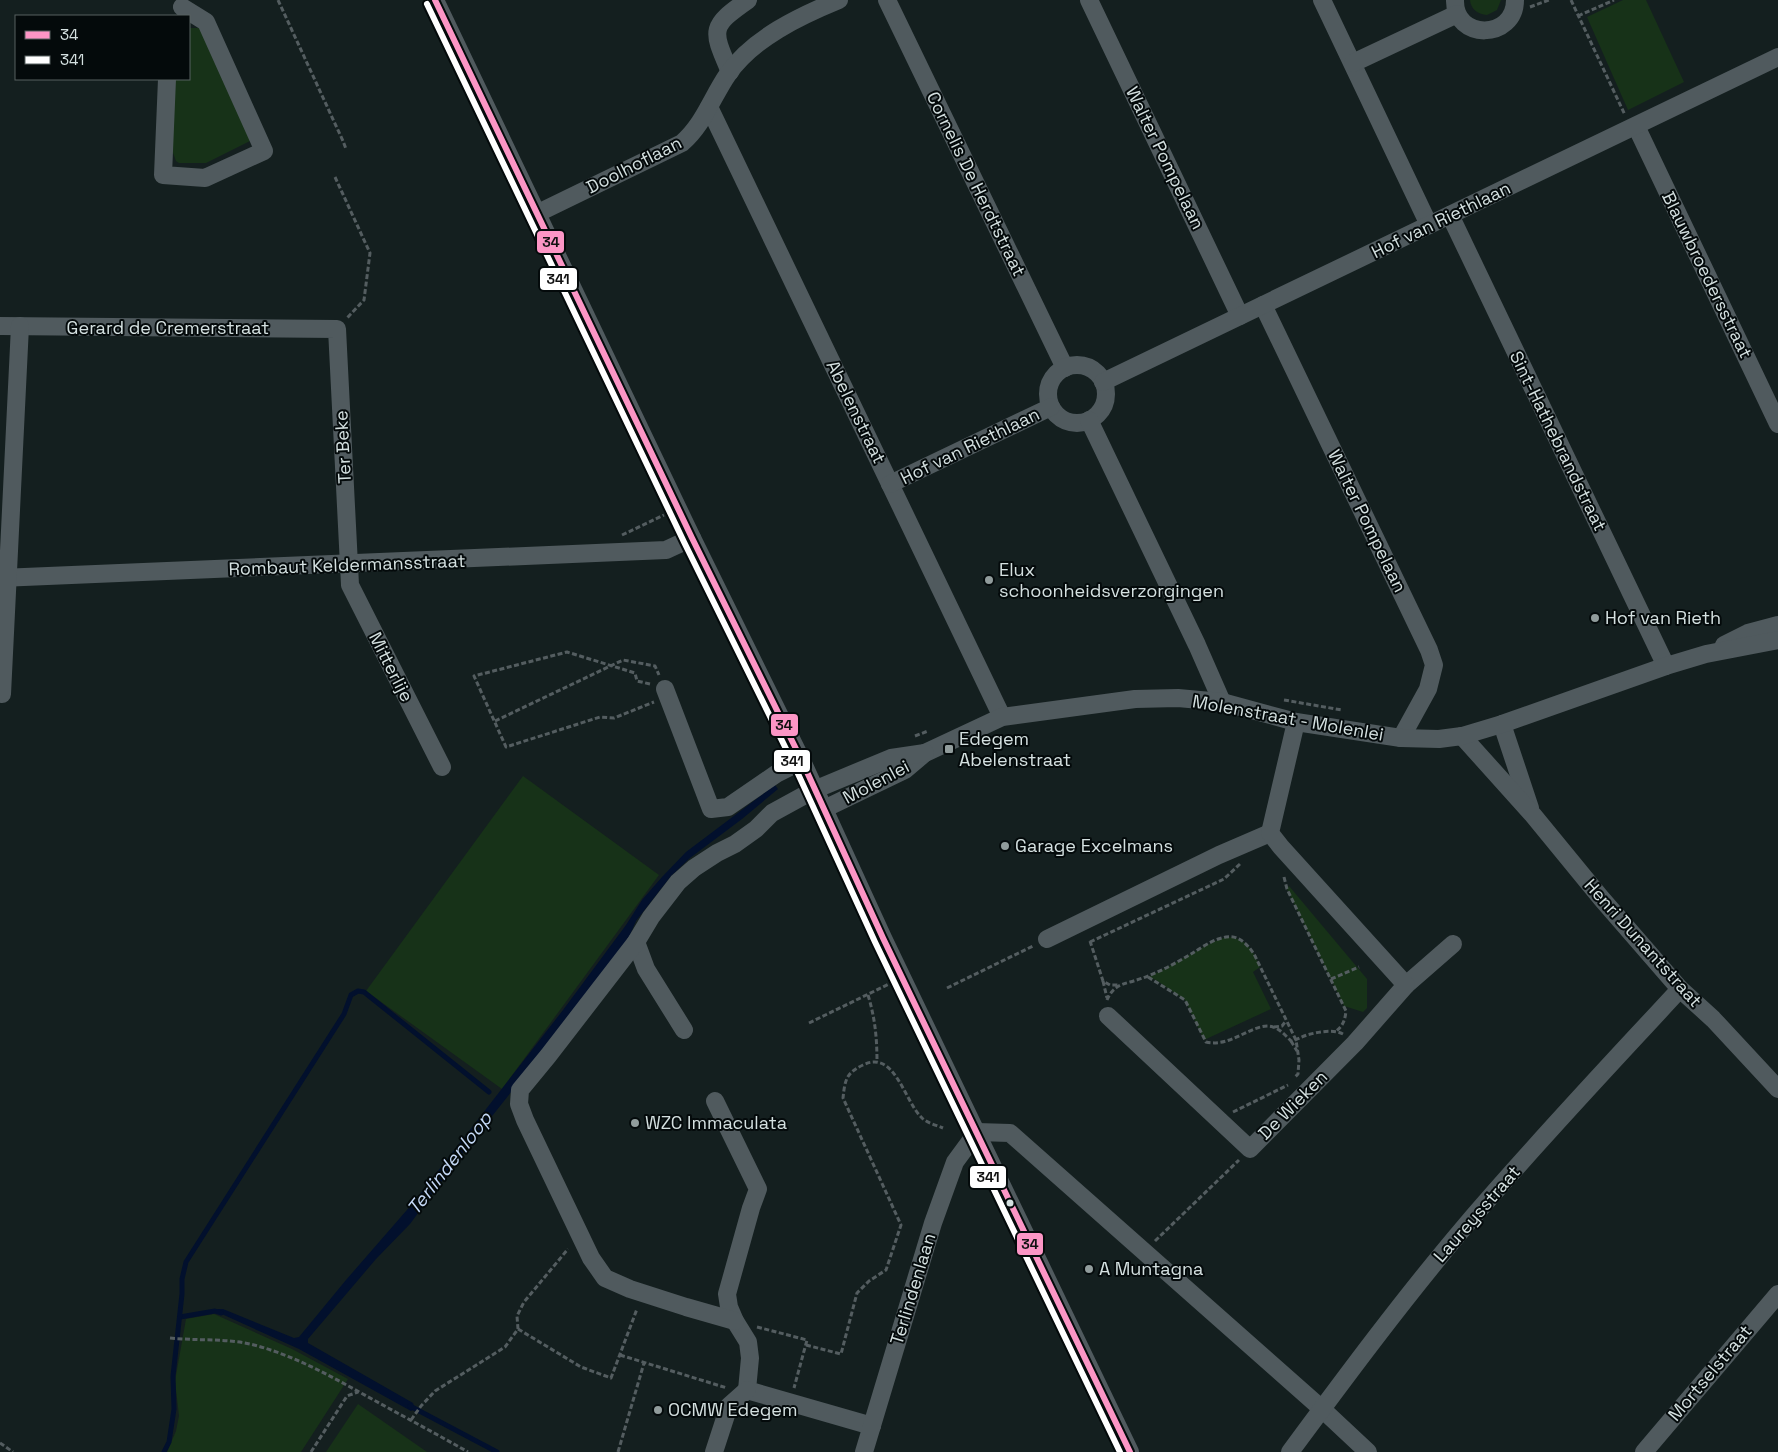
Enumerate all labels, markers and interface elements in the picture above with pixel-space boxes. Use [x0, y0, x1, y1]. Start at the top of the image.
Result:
legend [15, 15, 190, 80]
text: 34 [60, 25, 78, 44]
text: 341 [60, 50, 84, 69]
street label: Walter Pompelaan [1121, 83, 1210, 233]
street label: Cornelis De Herdtstraat [922, 88, 1031, 280]
street label: Doolhoflaan [582, 131, 685, 198]
street label: Hof van Riethlaan [1367, 176, 1514, 263]
street label: Blauwbroedersstraat [1657, 188, 1758, 362]
line badge: 34 [536, 230, 565, 254]
text: 34 [542, 233, 560, 251]
line badge: 341 [539, 267, 578, 291]
text: 341 [546, 270, 570, 288]
street label: Gerard de Cremerstraat [67, 316, 269, 339]
street label: Sint-Hathebrandstraat [1505, 347, 1612, 535]
street label: Abelenstraat [822, 356, 891, 467]
street label: Hof van Riethlaan [896, 402, 1043, 489]
street label: Ter Beke [329, 410, 356, 484]
street label: Walter Pompelaan [1323, 446, 1412, 596]
street label: Rombaut Keldermansstraat [228, 549, 466, 580]
place label: Elux schoonheidsverzorgingen [999, 558, 1224, 602]
marker: Elux schoonheidsverzorgingen [983, 574, 995, 586]
place label: Hof van Rieth [1605, 606, 1721, 629]
marker: Hof van Rieth [1589, 612, 1601, 624]
street label: Mitterlije [364, 628, 419, 706]
street label: Molenstraat - Molenlei [1191, 689, 1386, 746]
line badge: 34 [770, 713, 799, 737]
text: 34 [775, 716, 793, 734]
place label: Edegem Abelenstraat [959, 727, 1071, 771]
marker: Edegem Abelenstraat [943, 743, 955, 755]
line badge: 341 [773, 749, 811, 773]
text: 341 [780, 752, 804, 770]
street label: Molenlei [838, 754, 913, 809]
place label: Garage Excelmans [1015, 834, 1173, 857]
marker: Garage Excelmans [999, 840, 1011, 852]
street label: Henri Dunantstraat [1580, 874, 1707, 1012]
street label: De Wieken [1253, 1065, 1332, 1144]
water label: Terlindenloop [401, 1106, 498, 1220]
place label: WZC Immaculata [645, 1111, 787, 1134]
marker: WZC Immaculata [629, 1117, 641, 1129]
street label: Laureysstraat [1428, 1160, 1525, 1267]
line badge: 341 [969, 1165, 1007, 1189]
text: 341 [976, 1168, 1000, 1186]
unlabelled marker [1005, 1198, 1015, 1208]
street label: Terlindenlaan [885, 1230, 940, 1347]
line badge: 34 [1016, 1232, 1044, 1256]
text: 34 [1021, 1235, 1039, 1253]
place label: A Muntagna [1099, 1257, 1203, 1280]
marker: A Muntagna [1083, 1263, 1095, 1275]
street label: Mortselstraat [1663, 1320, 1757, 1426]
place label: OCMW Edegem [668, 1398, 797, 1421]
marker: OCMW Edegem [652, 1404, 664, 1416]

